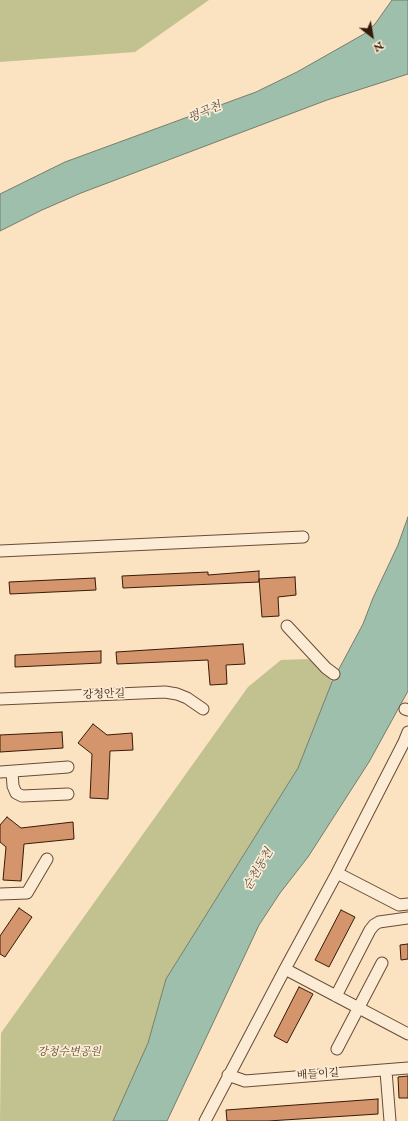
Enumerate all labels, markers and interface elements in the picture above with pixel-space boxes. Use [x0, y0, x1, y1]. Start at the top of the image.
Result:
north arrow [352, 16, 392, 56]
text: N [370, 38, 386, 55]
water label: 평곡천 [186, 100, 224, 126]
street label: 강청안길 [83, 688, 125, 702]
water label: 순천동천 [241, 846, 277, 894]
park label: 강청수변공원 [37, 1046, 101, 1060]
street label: 배들이길 [296, 1067, 340, 1083]

